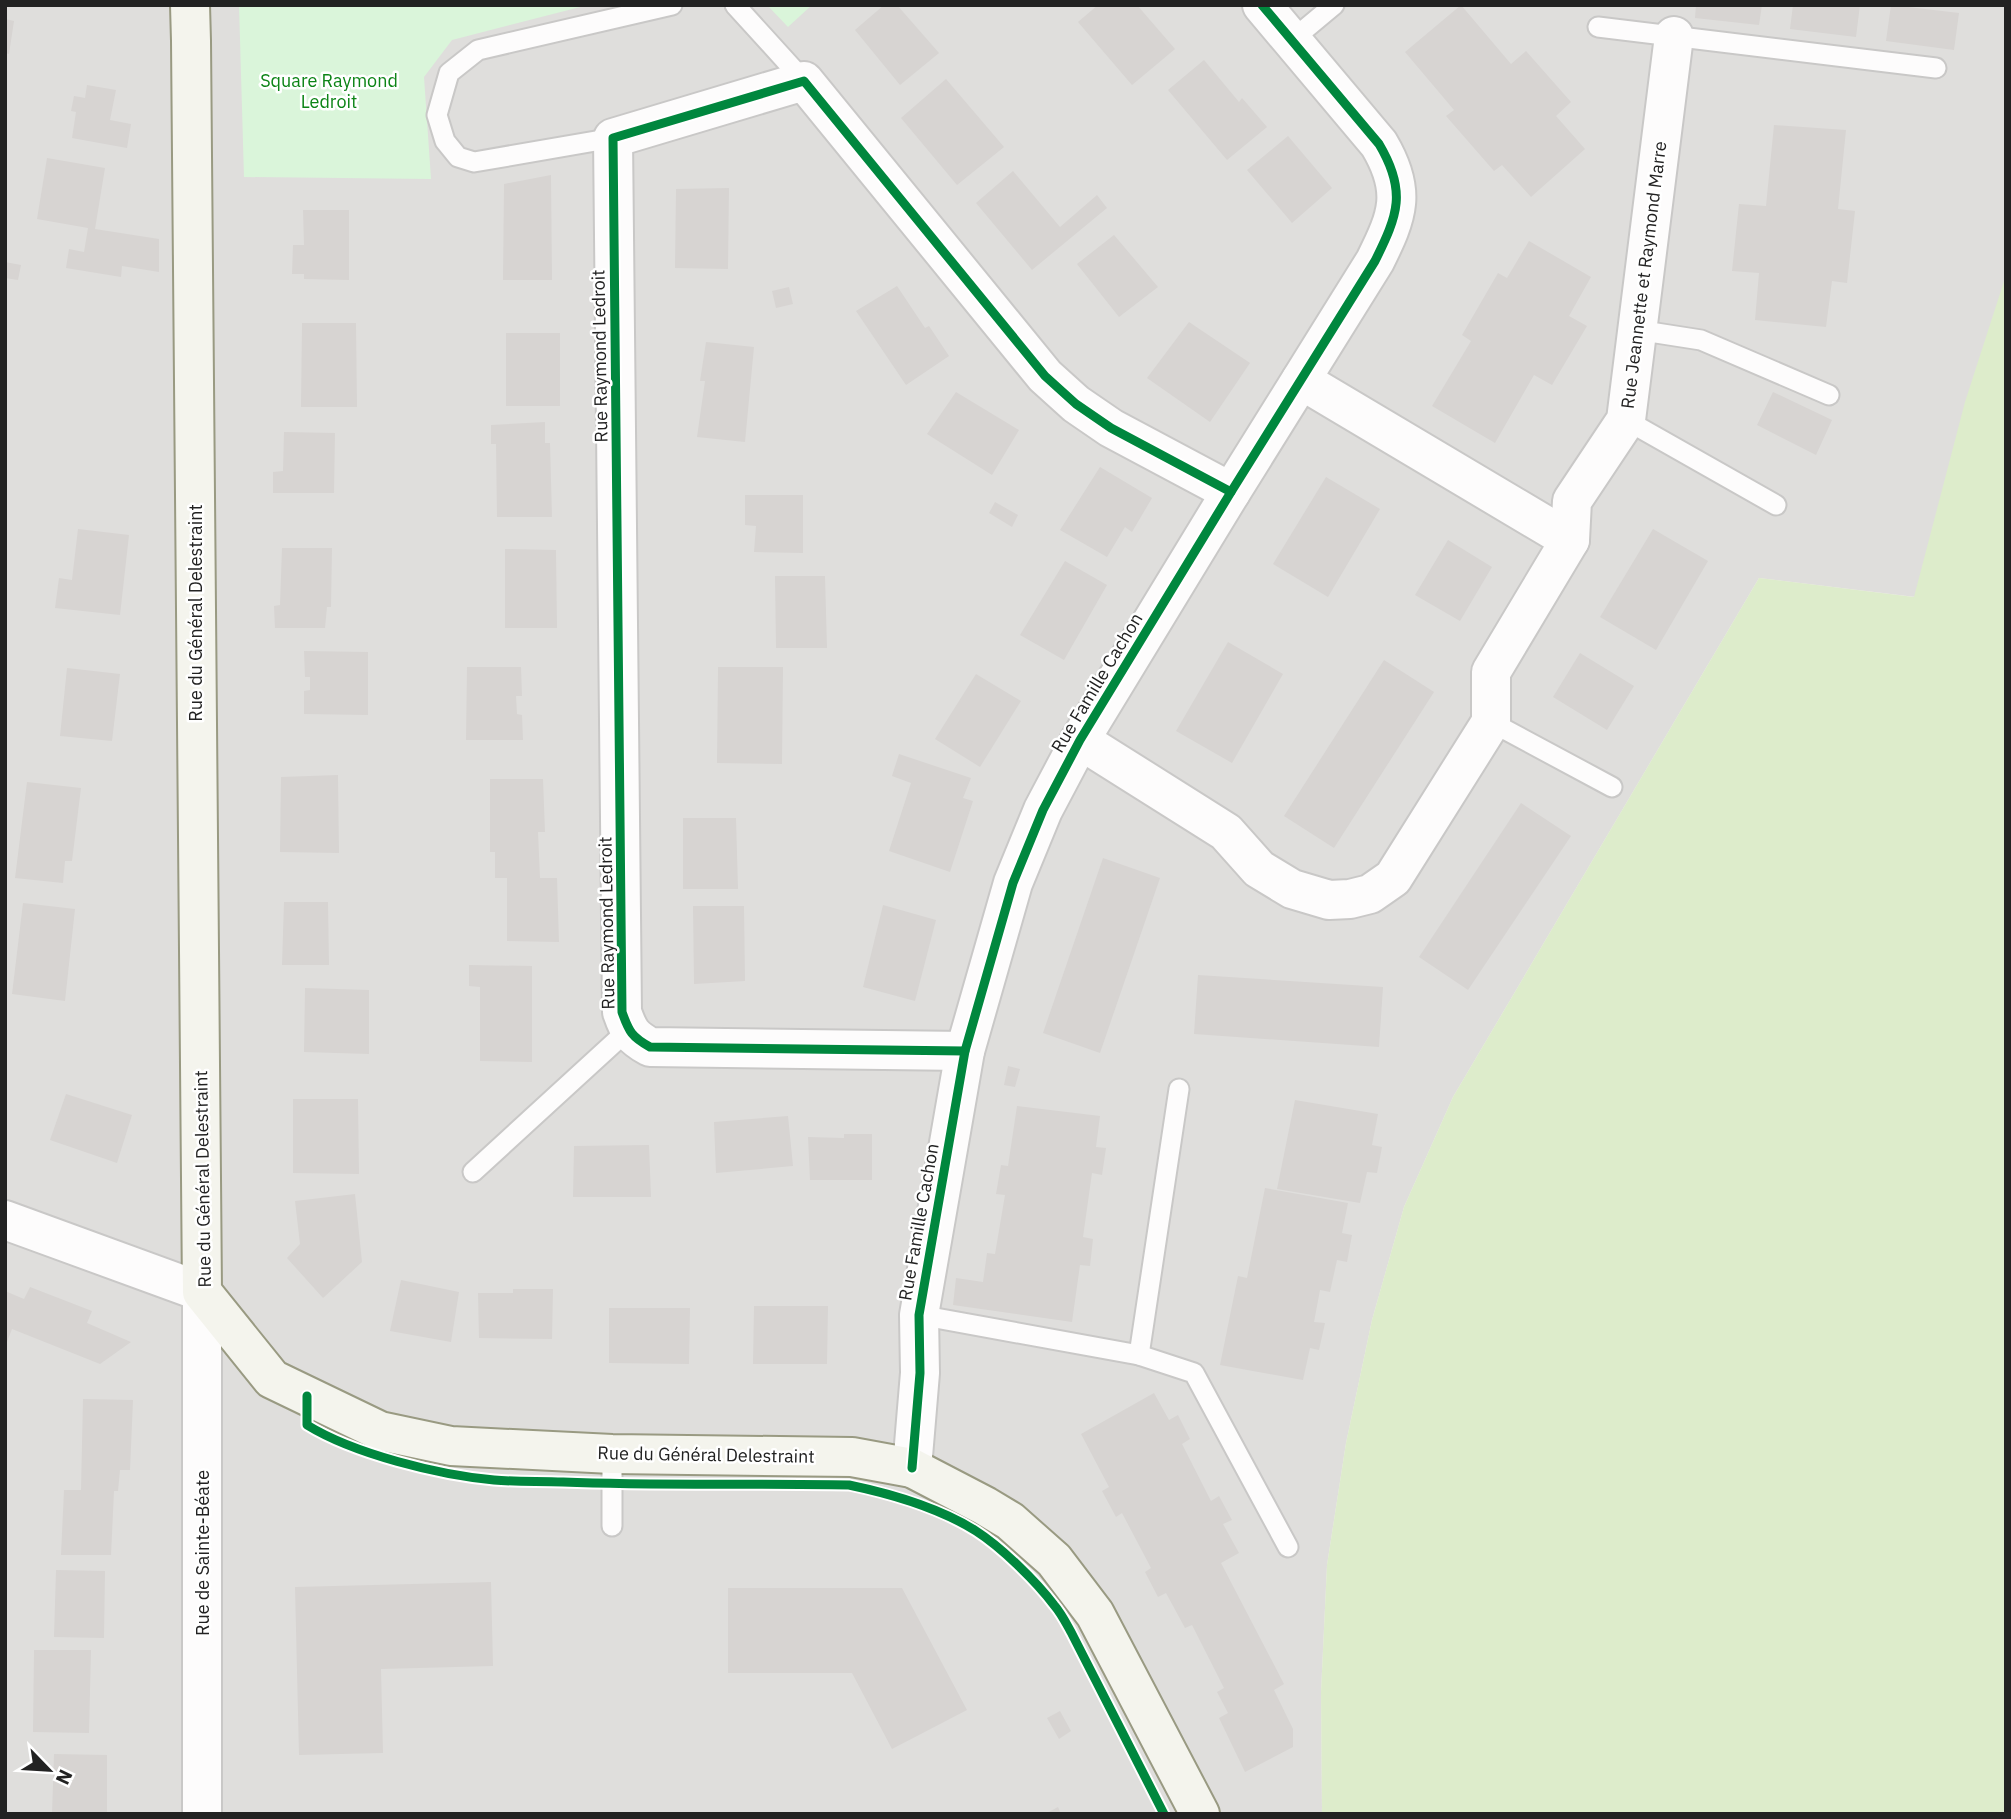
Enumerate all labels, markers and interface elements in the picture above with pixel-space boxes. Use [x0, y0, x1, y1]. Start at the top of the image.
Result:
park label: Square Raymond Ledroit [260, 69, 398, 113]
street label: Rue Jeannette et Raymond Marre [1616, 140, 1671, 410]
street label: Rue Raymond Ledroit [586, 269, 613, 443]
street label: Rue du Général Delestraint [184, 504, 207, 722]
street label: Rue Famille Cachon [1046, 609, 1147, 757]
street label: Rue Raymond Ledroit [593, 836, 620, 1010]
street label: Rue du Général Delestraint [189, 1070, 216, 1288]
street label: Rue Famille Cachon [893, 1142, 944, 1302]
street label: Rue du Général Delestraint [597, 1441, 815, 1468]
street label: Rue de Sainte-Béate [191, 1470, 214, 1636]
north arrow [14, 1735, 84, 1805]
text: N [51, 1766, 78, 1788]

